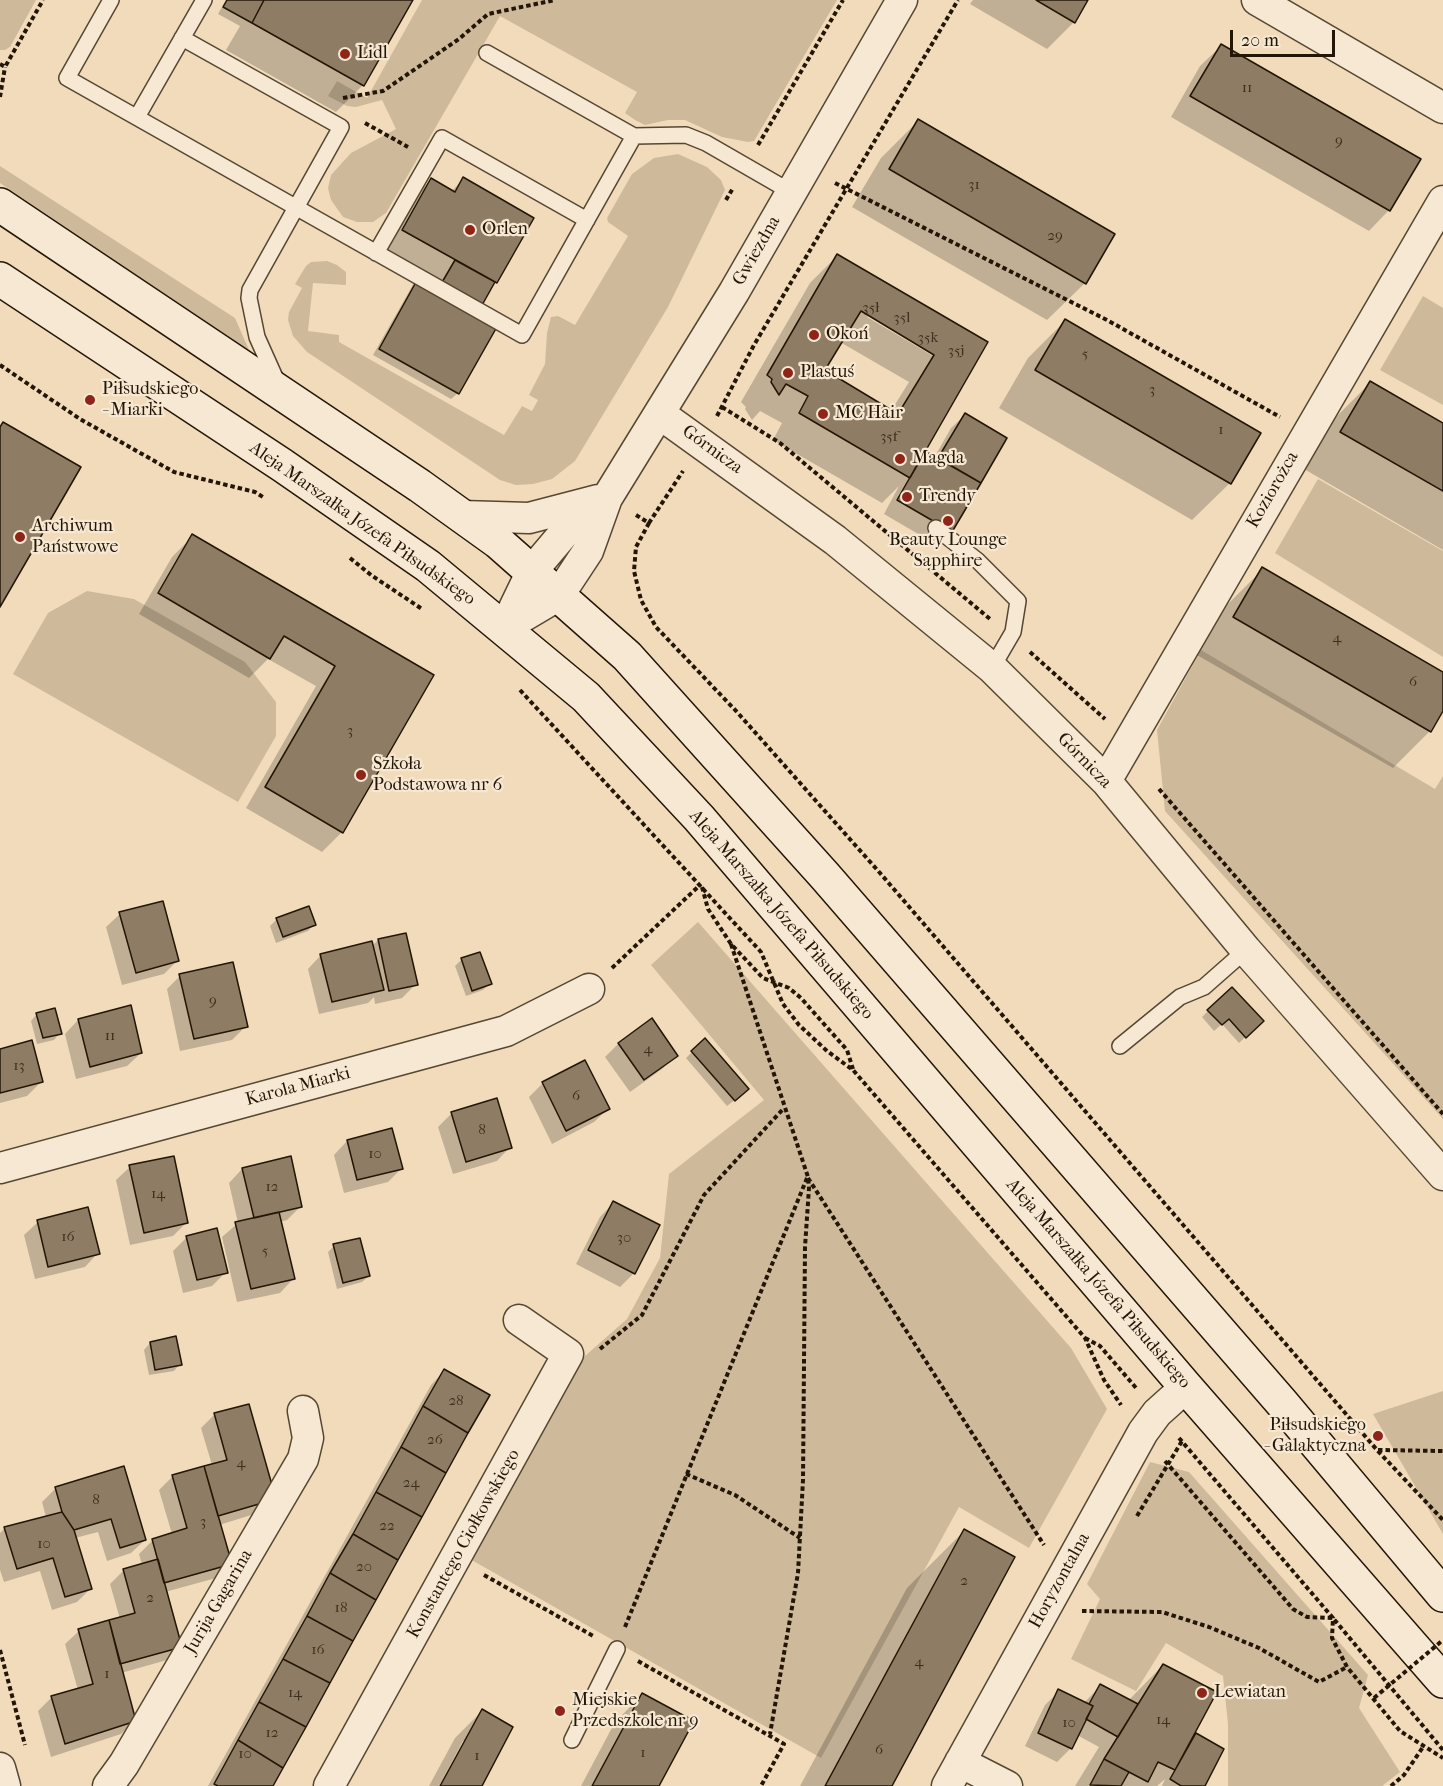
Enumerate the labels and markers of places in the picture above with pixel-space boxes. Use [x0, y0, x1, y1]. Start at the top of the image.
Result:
place label: Lidl [357, 43, 388, 65]
marker: Lidl [338, 47, 352, 61]
place label: Orlen [482, 219, 528, 241]
marker: Orlen [463, 223, 477, 237]
place label: Okoń [826, 324, 869, 346]
marker: Okoń [807, 328, 821, 342]
place label: Plastuś [800, 362, 854, 384]
marker: Plastuś [781, 366, 795, 380]
place label: Piłsudskiego - Miarki [102, 379, 198, 422]
marker: Piłsudskiego - Miarki [83, 393, 97, 407]
place label: MC Hair [835, 403, 903, 425]
marker: MC Hair [816, 407, 830, 421]
place label: Magda [912, 448, 964, 470]
marker: Magda [893, 452, 907, 466]
place label: Trendy [919, 486, 976, 508]
marker: Trendy [900, 490, 914, 504]
marker: Beauty Lounge Sapphire [941, 514, 955, 528]
place label: Archiwum Państwowe [32, 516, 118, 558]
marker: Archiwum Państwowe [13, 530, 27, 544]
place label: Beauty Lounge Sapphire [889, 530, 1007, 572]
place label: Szkoła Podstawowa nr 6 [373, 754, 502, 796]
marker: Szkoła Podstawowa nr 6 [354, 768, 368, 782]
place label: Piłsudskiego - Galaktyczna [1263, 1415, 1366, 1458]
marker: Piłsudskiego - Galaktyczna [1371, 1429, 1385, 1443]
place label: Lewiatan [1214, 1682, 1286, 1704]
marker: Lewiatan [1195, 1686, 1209, 1700]
place label: Miejskie Przedszkole nr 9 [572, 1690, 699, 1732]
marker: Miejskie Przedszkole nr 9 [553, 1704, 567, 1718]

